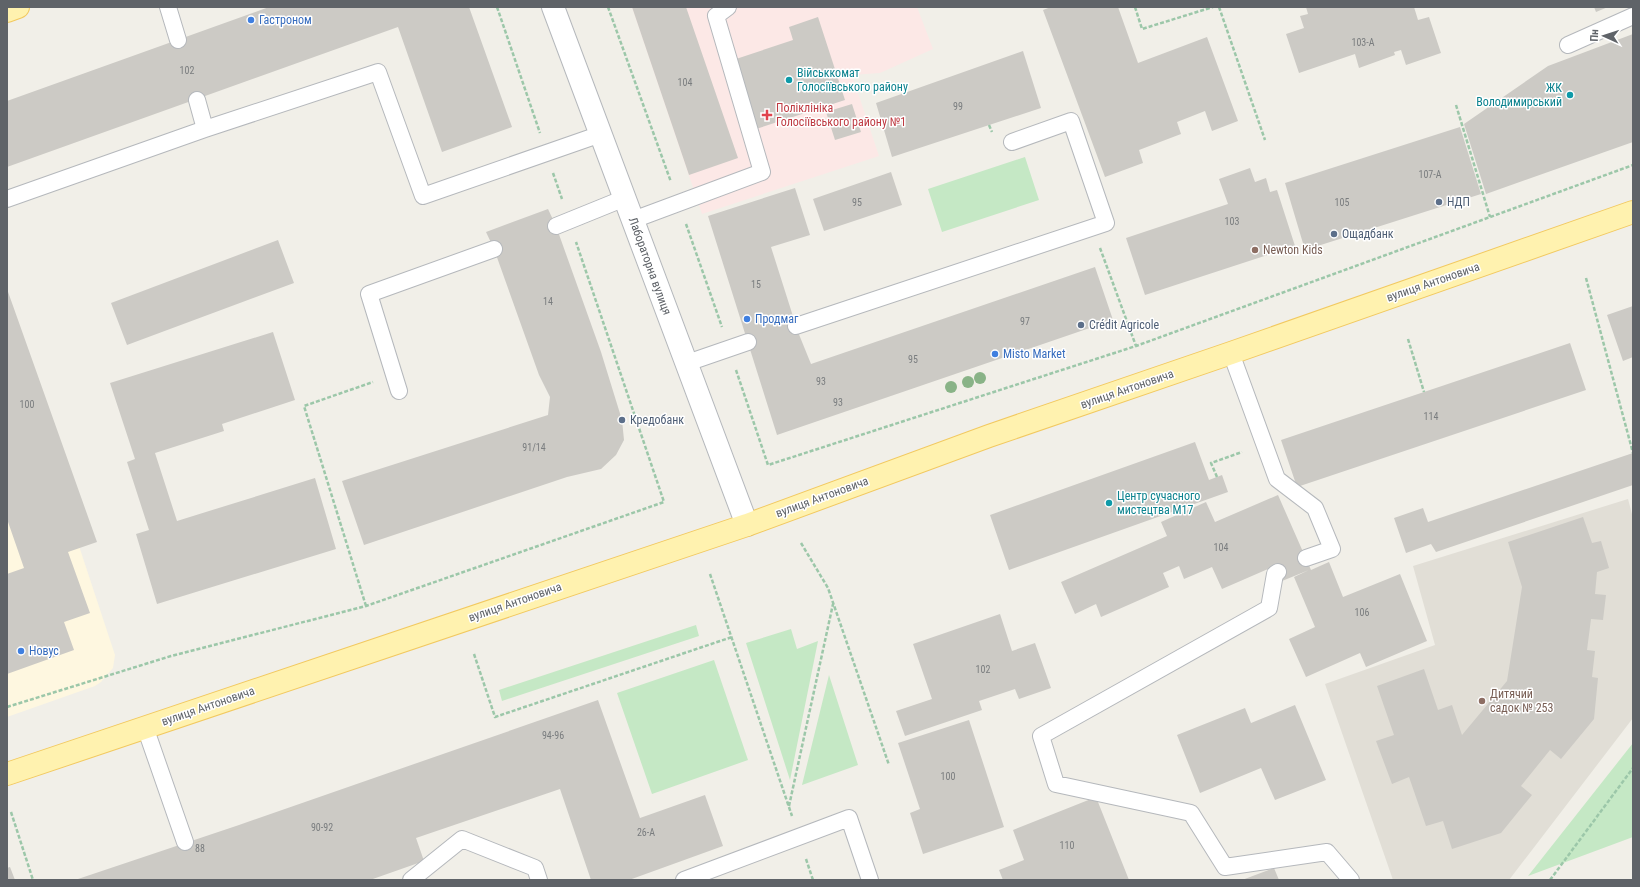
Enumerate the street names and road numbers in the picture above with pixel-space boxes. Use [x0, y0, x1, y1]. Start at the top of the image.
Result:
street label: Лабораторна вулиця [626, 215, 674, 317]
street label: вулиця Антоновича [1385, 259, 1482, 305]
street label: вулиця Антоновича [1079, 366, 1176, 412]
street label: вулиця Антоновича [774, 474, 870, 520]
street label: вулиця Антоновича [467, 579, 564, 625]
street label: вулиця Антоновича [160, 683, 257, 729]

